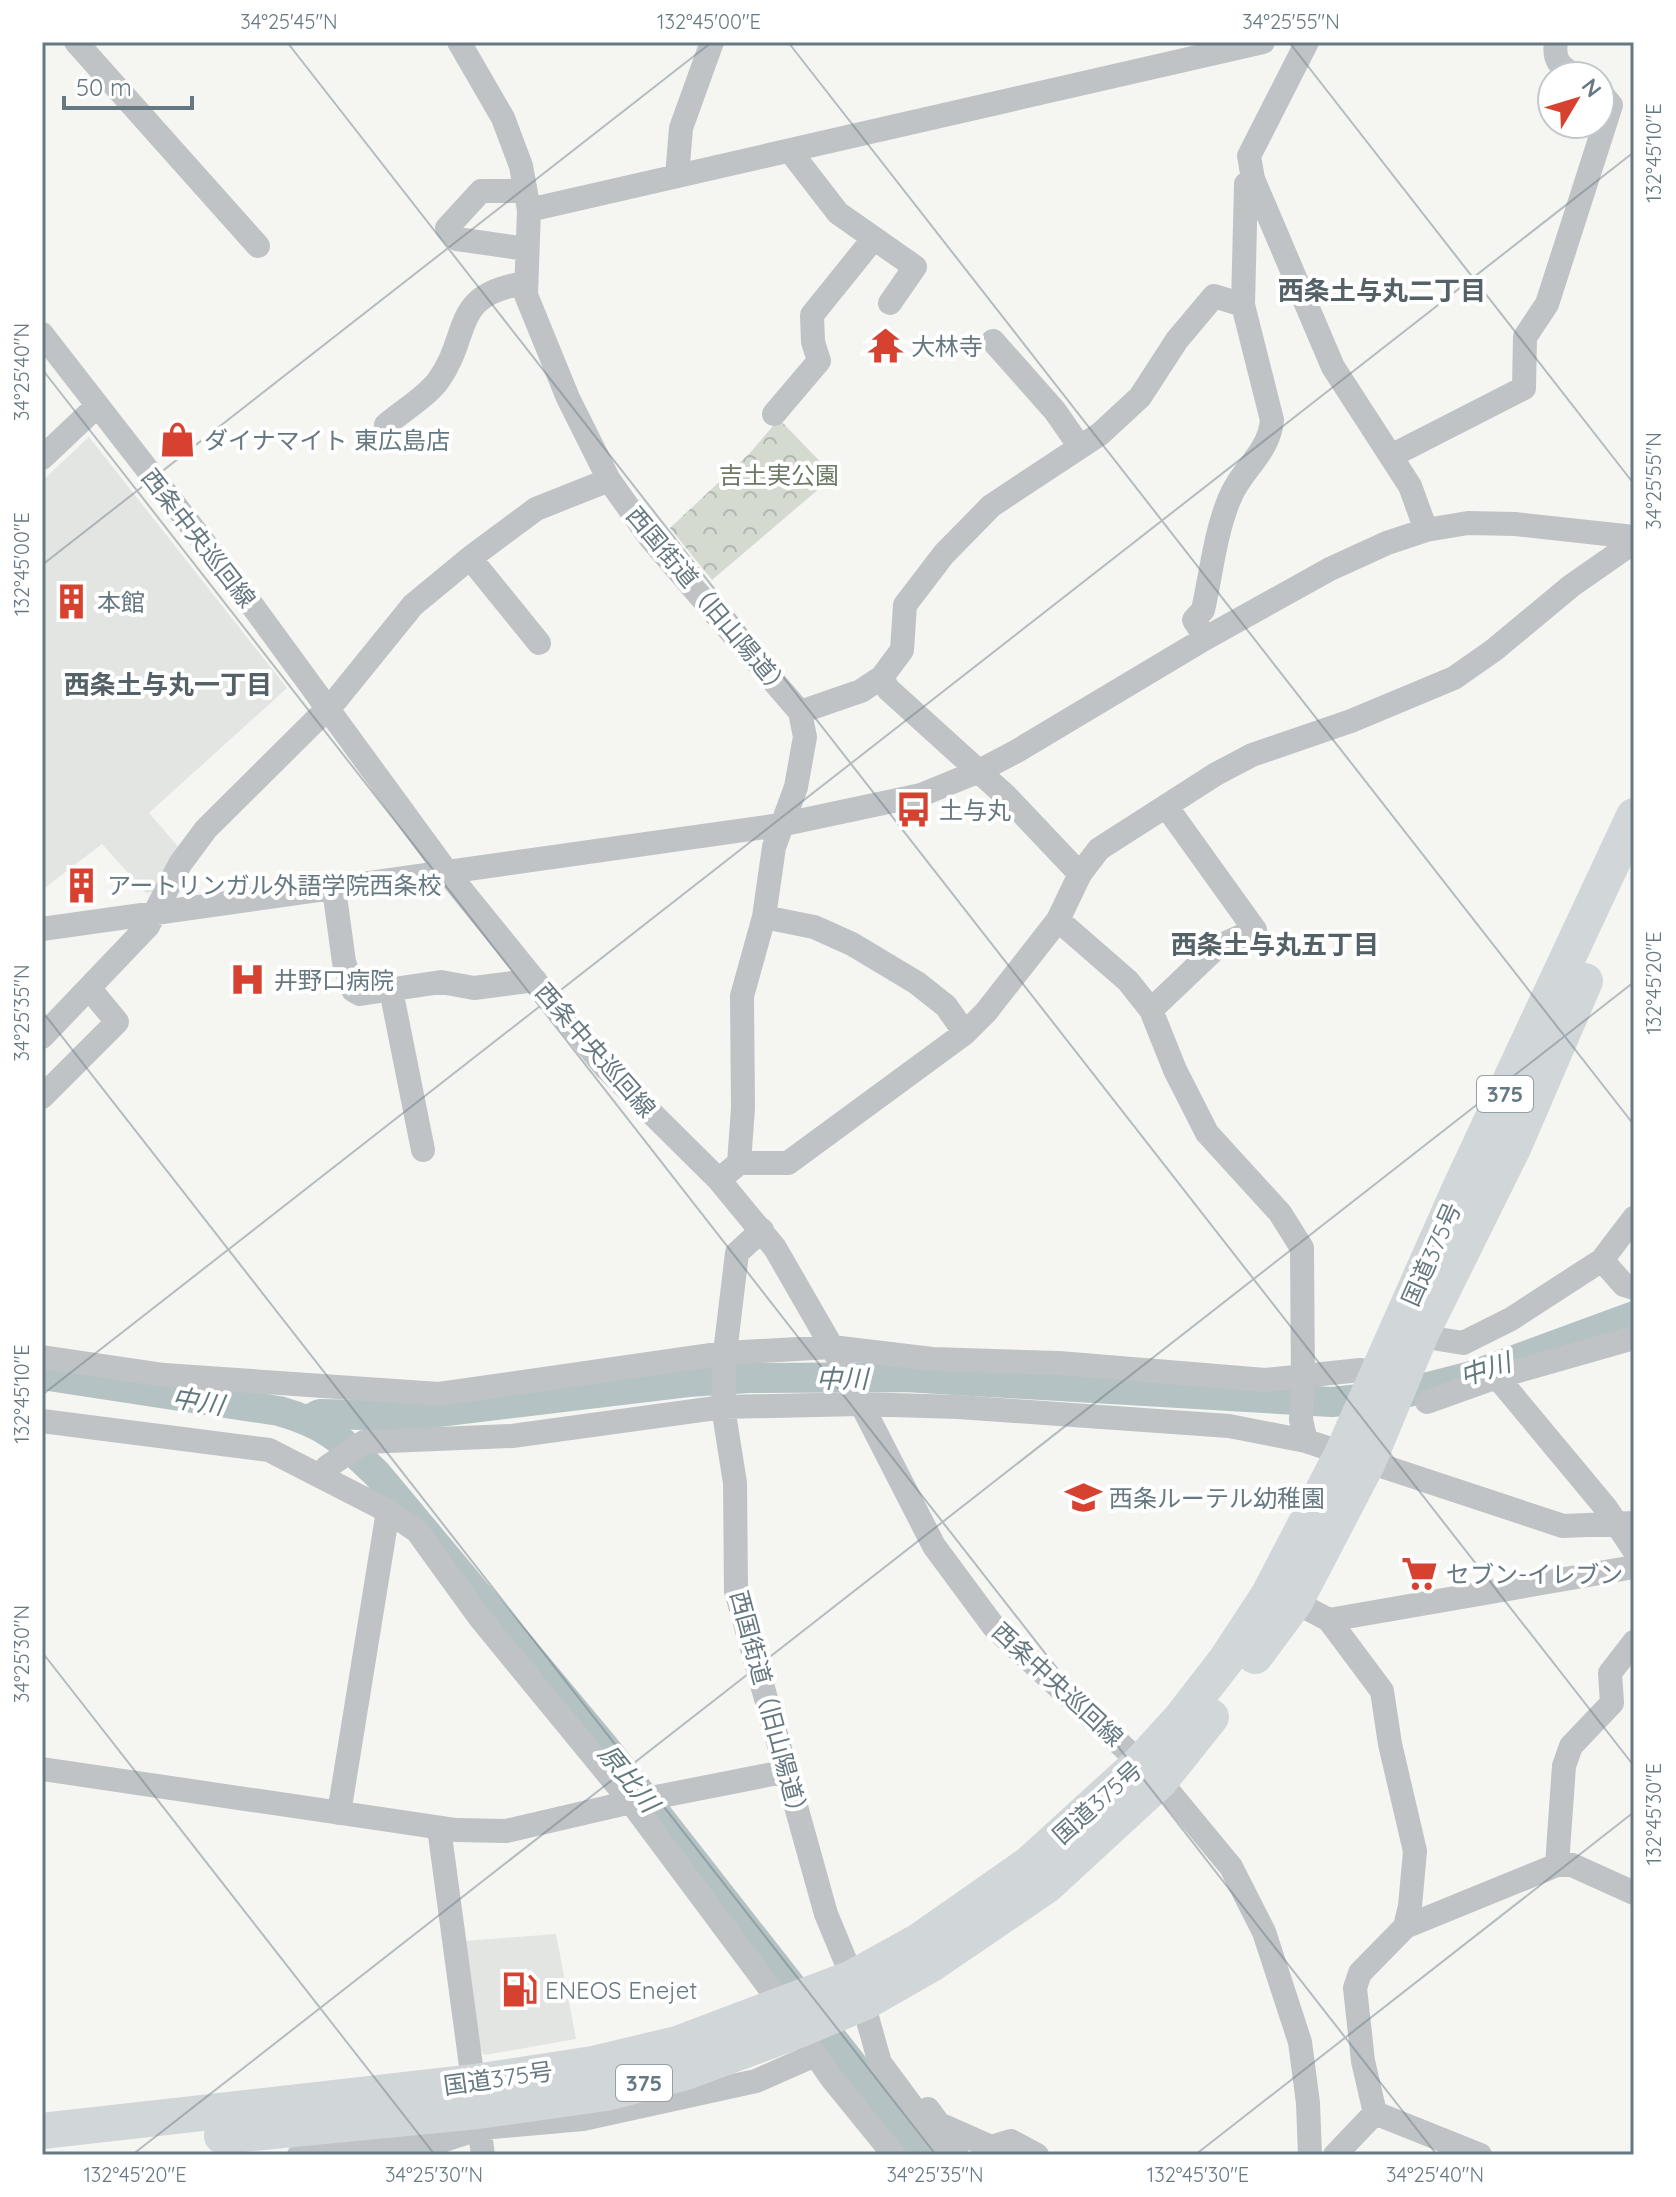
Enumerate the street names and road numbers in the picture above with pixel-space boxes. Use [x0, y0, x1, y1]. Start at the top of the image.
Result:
street label: 西条中央巡回線 [135, 463, 263, 613]
street label: 西国街道（旧山陽道） [620, 500, 798, 704]
street label: 西条中央巡回線 [530, 977, 662, 1123]
road number: 375 [1477, 1076, 1533, 1112]
street label: 国道375号 [1395, 1198, 1467, 1310]
street label: 西国街道（旧山陽道） [724, 1587, 816, 1827]
street label: 西条中央巡回線 [986, 1616, 1130, 1752]
street label: 国道375号 [1046, 1754, 1148, 1850]
street label: 国道375号 [441, 2055, 555, 2101]
road number: 375 [616, 2065, 672, 2101]

